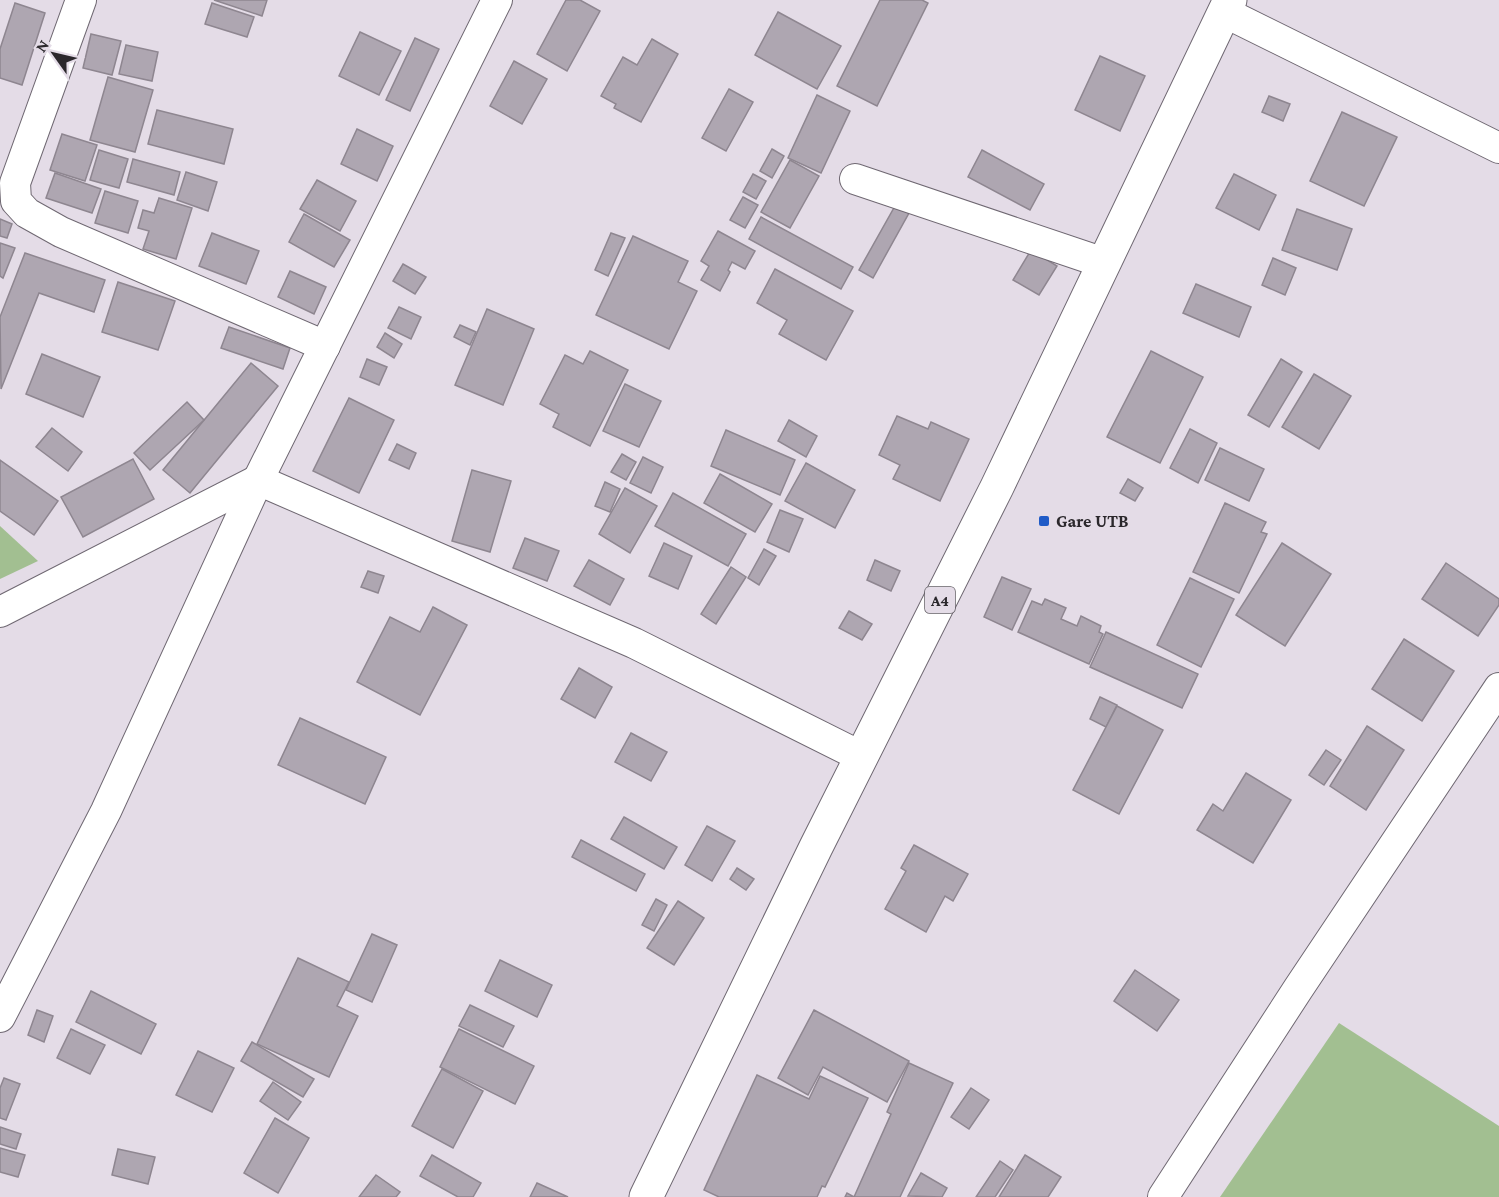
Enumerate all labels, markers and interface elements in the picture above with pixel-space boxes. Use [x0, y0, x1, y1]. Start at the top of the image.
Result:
north arrow [24, 24, 84, 84]
text: N [32, 37, 52, 55]
place label: Gare UTB [1056, 511, 1129, 531]
marker: Gare UTB [1037, 514, 1051, 528]
road number: A4 [925, 587, 955, 613]

